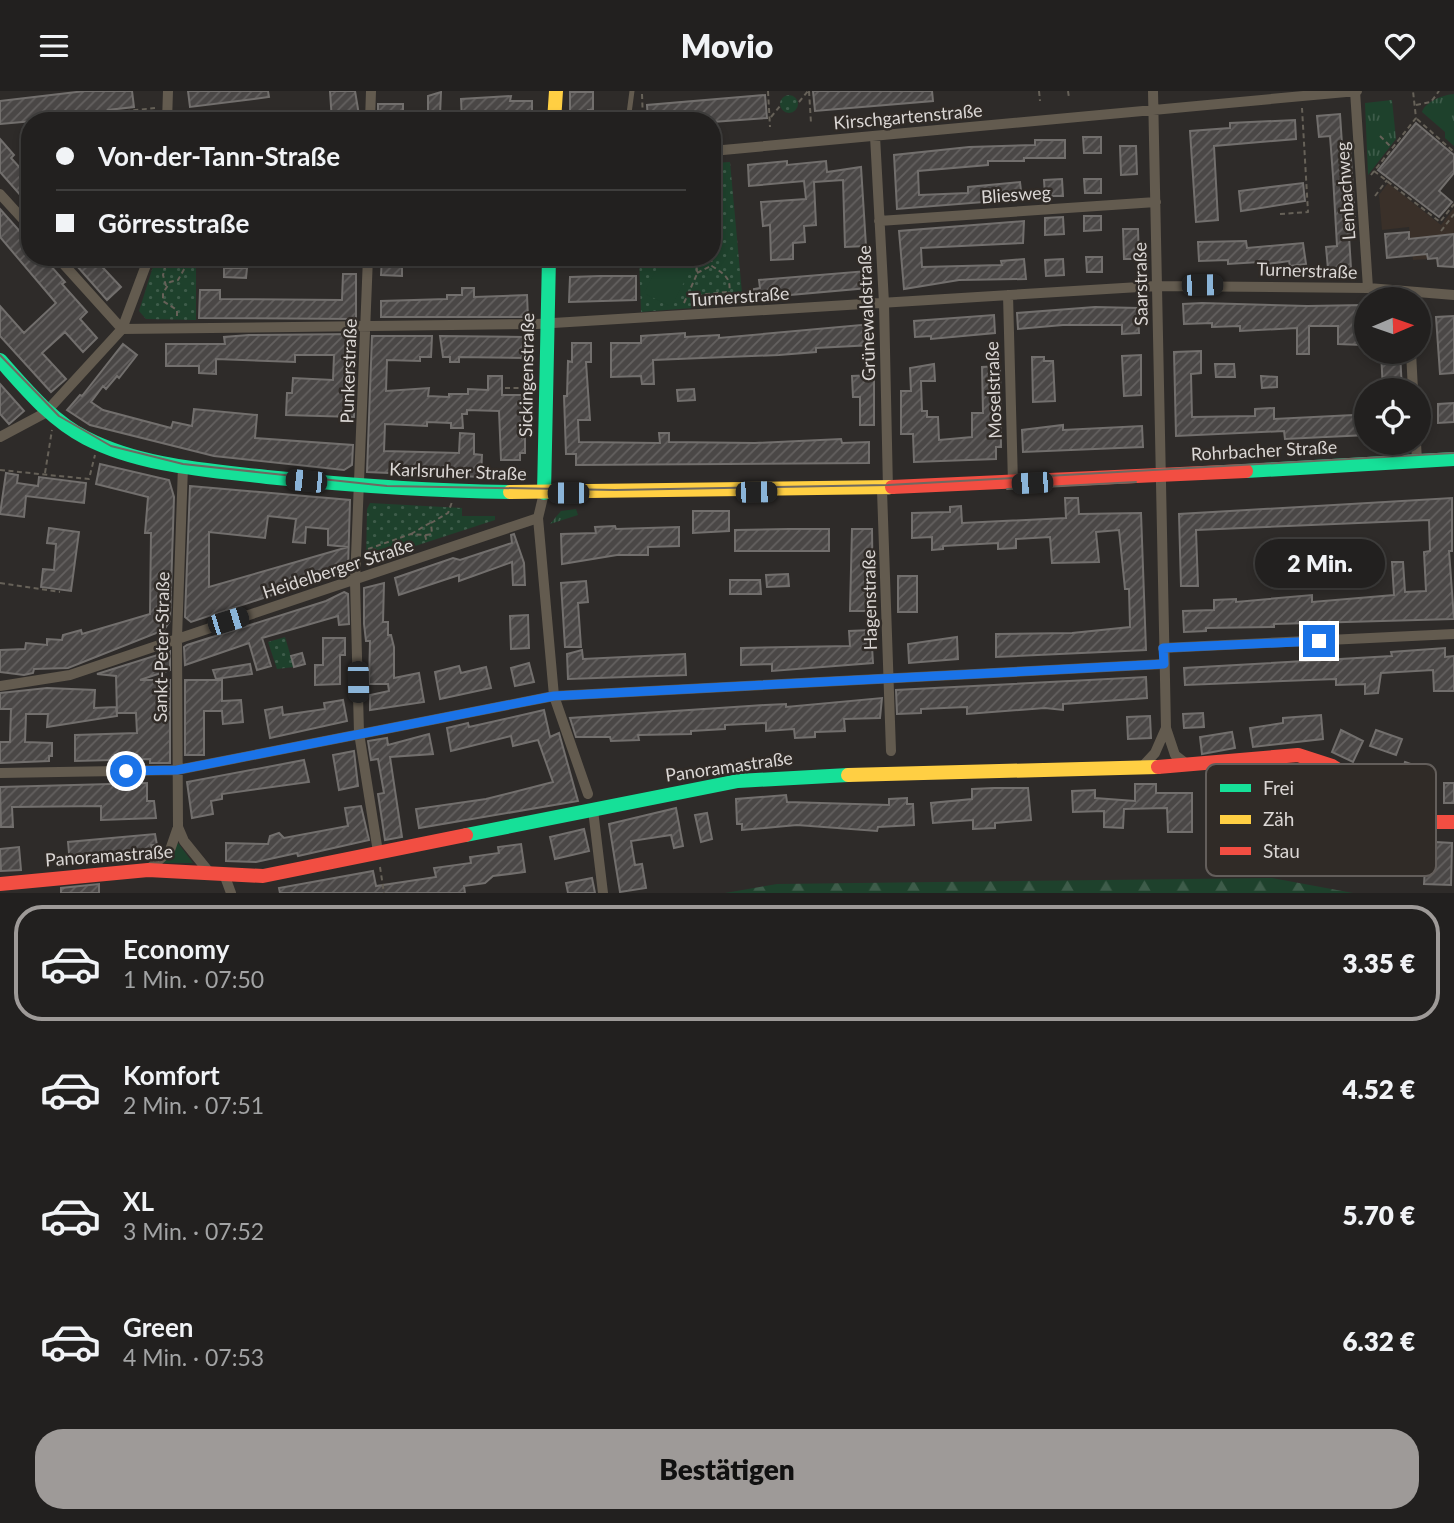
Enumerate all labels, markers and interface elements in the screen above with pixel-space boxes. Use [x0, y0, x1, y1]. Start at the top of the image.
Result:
text: Movio [681, 26, 773, 65]
icon: menu [35, 27, 73, 65]
icon: heart [1381, 27, 1419, 65]
street label: Kirschgartenstraße [832, 99, 983, 133]
text: Von-der-Tann-Straße [98, 140, 340, 172]
street label: Lenbachweg [1331, 141, 1359, 241]
street label: Bliesweg [980, 181, 1052, 207]
text: Görresstraße [98, 207, 249, 239]
street label: Saarstraße [1128, 242, 1152, 326]
street label: Grünewaldstraße [853, 245, 879, 381]
street label: Turnerstraße [1256, 257, 1358, 283]
car [1181, 274, 1224, 296]
street label: Turnerstraße [688, 282, 790, 310]
north arrow [1354, 287, 1432, 364]
map controls [1354, 287, 1431, 455]
street label: Sickingenstraße [514, 313, 538, 437]
street label: Punkerstraße [335, 318, 361, 424]
street label: Moselstraße [980, 341, 1006, 439]
button: locate [1354, 378, 1431, 455]
street label: Rohrbacher Straße [1190, 435, 1338, 465]
street label: Karlsruher Straße [389, 458, 527, 484]
car [285, 468, 328, 494]
car [1011, 471, 1054, 495]
car [735, 481, 778, 503]
car [548, 483, 590, 504]
street label: Heidelberger Straße [259, 533, 416, 603]
callout: 2 Min. [1254, 539, 1384, 589]
street label: Hagenstraße [857, 549, 881, 651]
text: 2 Min. [1287, 549, 1353, 577]
street label: Sankt-Peter-Straße [149, 572, 173, 722]
car [205, 605, 252, 637]
route end [1303, 625, 1335, 657]
car [348, 661, 369, 703]
street label: Panoramastraße [664, 746, 794, 786]
route start [110, 755, 142, 787]
legend [1206, 764, 1436, 876]
text: Frei [1263, 776, 1294, 799]
text: Zäh [1263, 807, 1294, 830]
text: Stau [1263, 839, 1300, 862]
street label: Panoramastraße [44, 840, 174, 870]
icon: car [39, 932, 102, 995]
text: Economy [123, 933, 229, 965]
text: 3.35 € [1342, 947, 1415, 979]
text: 1 Min. · 07:50 [123, 965, 264, 993]
icon: car [39, 1058, 102, 1121]
text: Komfort [123, 1059, 220, 1091]
text: 4.52 € [1342, 1073, 1415, 1105]
text: 2 Min. · 07:51 [123, 1091, 264, 1119]
icon: car [39, 1184, 102, 1247]
text: XL [123, 1185, 154, 1217]
text: 5.70 € [1342, 1199, 1415, 1231]
text: 3 Min. · 07:52 [123, 1217, 264, 1245]
icon: car [39, 1310, 102, 1373]
text: Green [123, 1311, 193, 1343]
text: 6.32 € [1342, 1325, 1415, 1357]
text: 4 Min. · 07:53 [123, 1343, 264, 1371]
button: Bestätigen [35, 1429, 1419, 1509]

